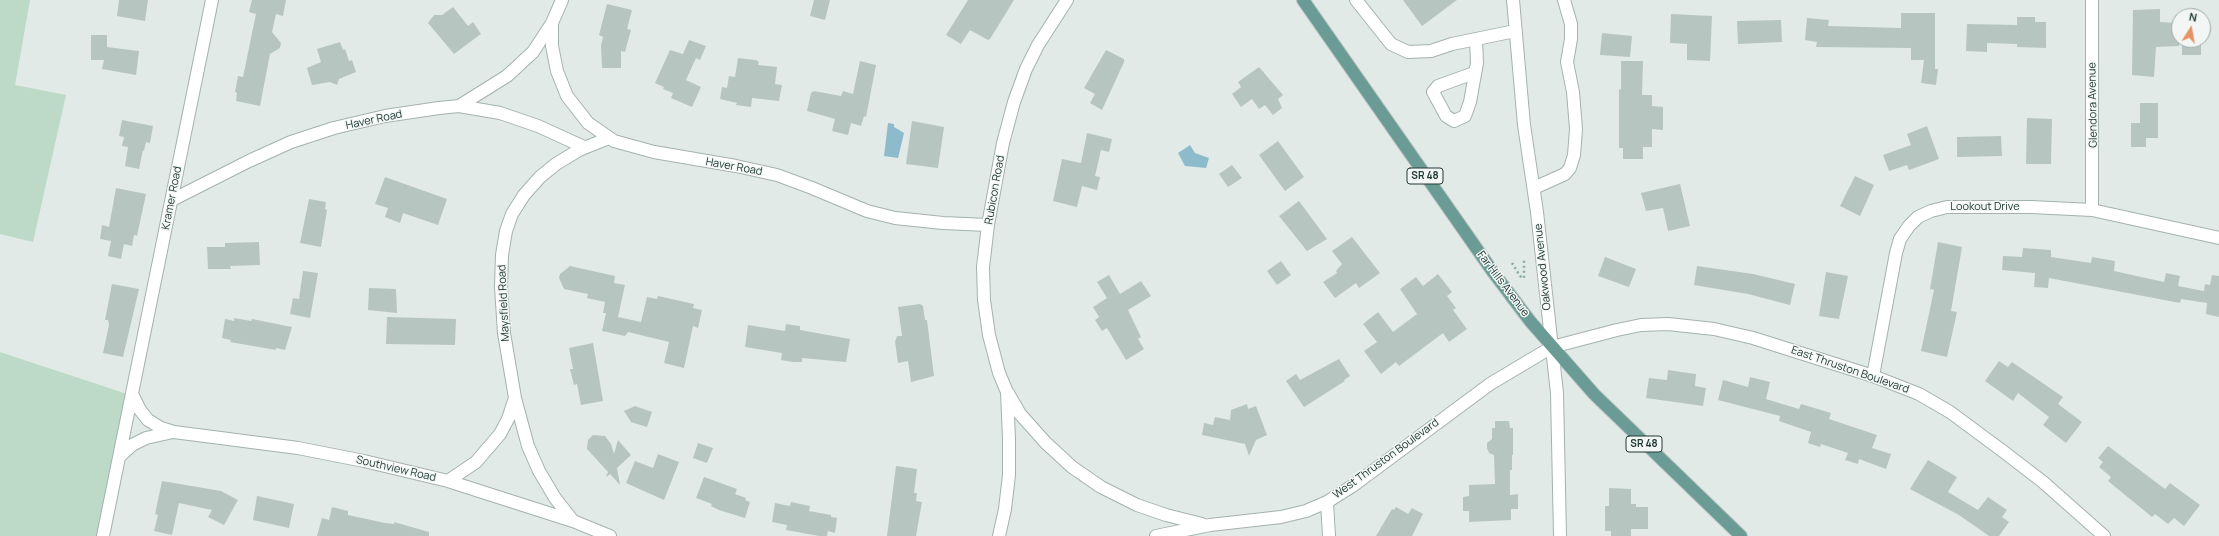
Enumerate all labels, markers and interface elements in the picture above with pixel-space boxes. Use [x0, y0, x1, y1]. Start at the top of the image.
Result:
north arrow [2171, 8, 2211, 48]
text: N [2188, 9, 2199, 25]
street label: Glendora Avenue [2086, 62, 2100, 148]
street label: Haver Road [345, 108, 403, 132]
street label: Rubicon Road [982, 154, 1008, 226]
street label: Haver Road [705, 156, 763, 178]
street label: Kramer Road [159, 165, 185, 231]
road number: SR 48 [1407, 168, 1443, 184]
street label: Lookout Drive [1950, 200, 2020, 214]
street label: Oakwood Avenue [1532, 223, 1554, 311]
street label: Far Hills Avenue [1474, 249, 1532, 319]
street label: Maysfield Road [495, 264, 513, 342]
street label: East Thruston Boulevard [1789, 344, 1911, 396]
street label: West Thruston Boulevard [1331, 416, 1441, 502]
road number: SR 48 [1626, 436, 1662, 452]
street label: Southview Road [355, 453, 437, 485]

